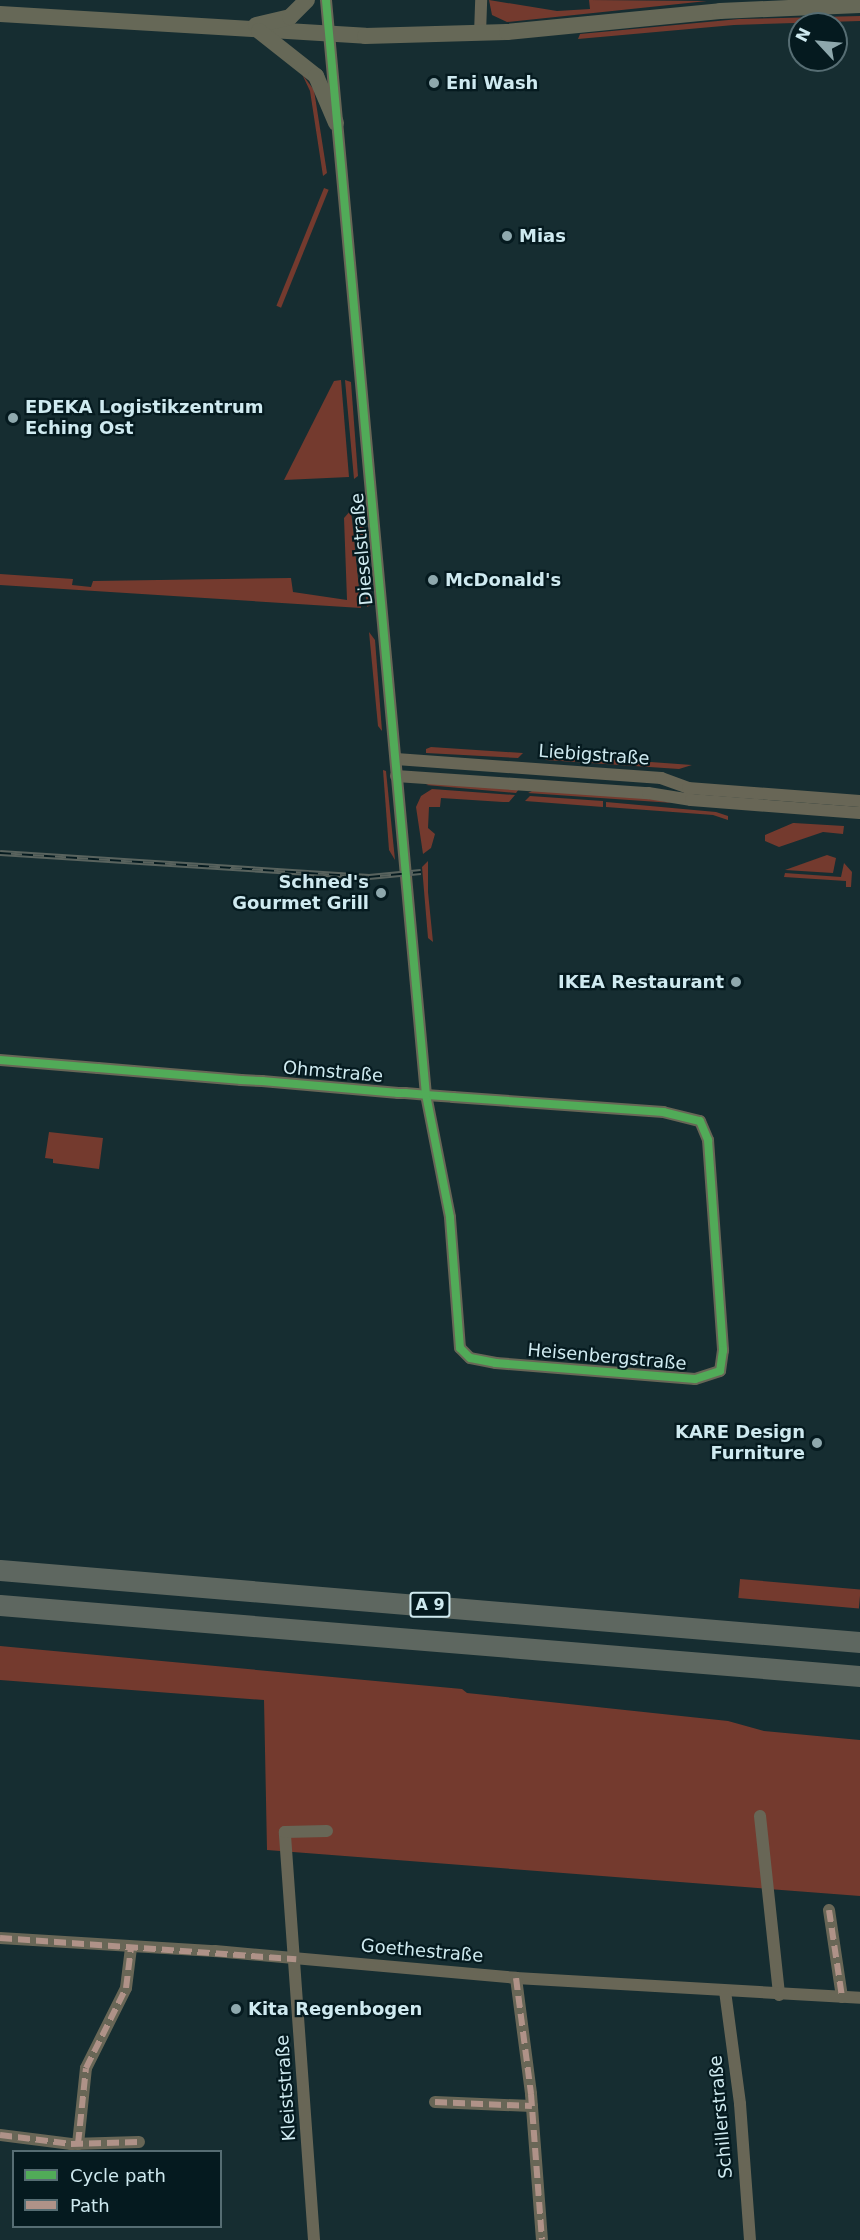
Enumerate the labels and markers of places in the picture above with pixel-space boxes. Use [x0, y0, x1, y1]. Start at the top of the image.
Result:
place label: Eni Wash [446, 72, 538, 94]
marker: Eni Wash [427, 76, 441, 90]
place label: Mias [519, 225, 566, 247]
marker: Mias [500, 229, 514, 243]
place label: EDEKA Logistikzentrum Eching Ost [25, 397, 264, 440]
marker: EDEKA Logistikzentrum Eching Ost [6, 411, 20, 425]
place label: McDonald's [445, 569, 561, 591]
marker: McDonald's [426, 573, 440, 587]
place label: Schned's Gourmet Grill [232, 872, 369, 914]
marker: Schned's Gourmet Grill [374, 886, 388, 900]
place label: IKEA Restaurant [558, 971, 724, 993]
marker: IKEA Restaurant [729, 975, 743, 989]
place label: KARE Design Furniture [675, 1422, 805, 1464]
marker: KARE Design Furniture [810, 1436, 824, 1450]
place label: Kita Regenbogen [248, 1998, 422, 2020]
marker: Kita Regenbogen [229, 2002, 243, 2016]

